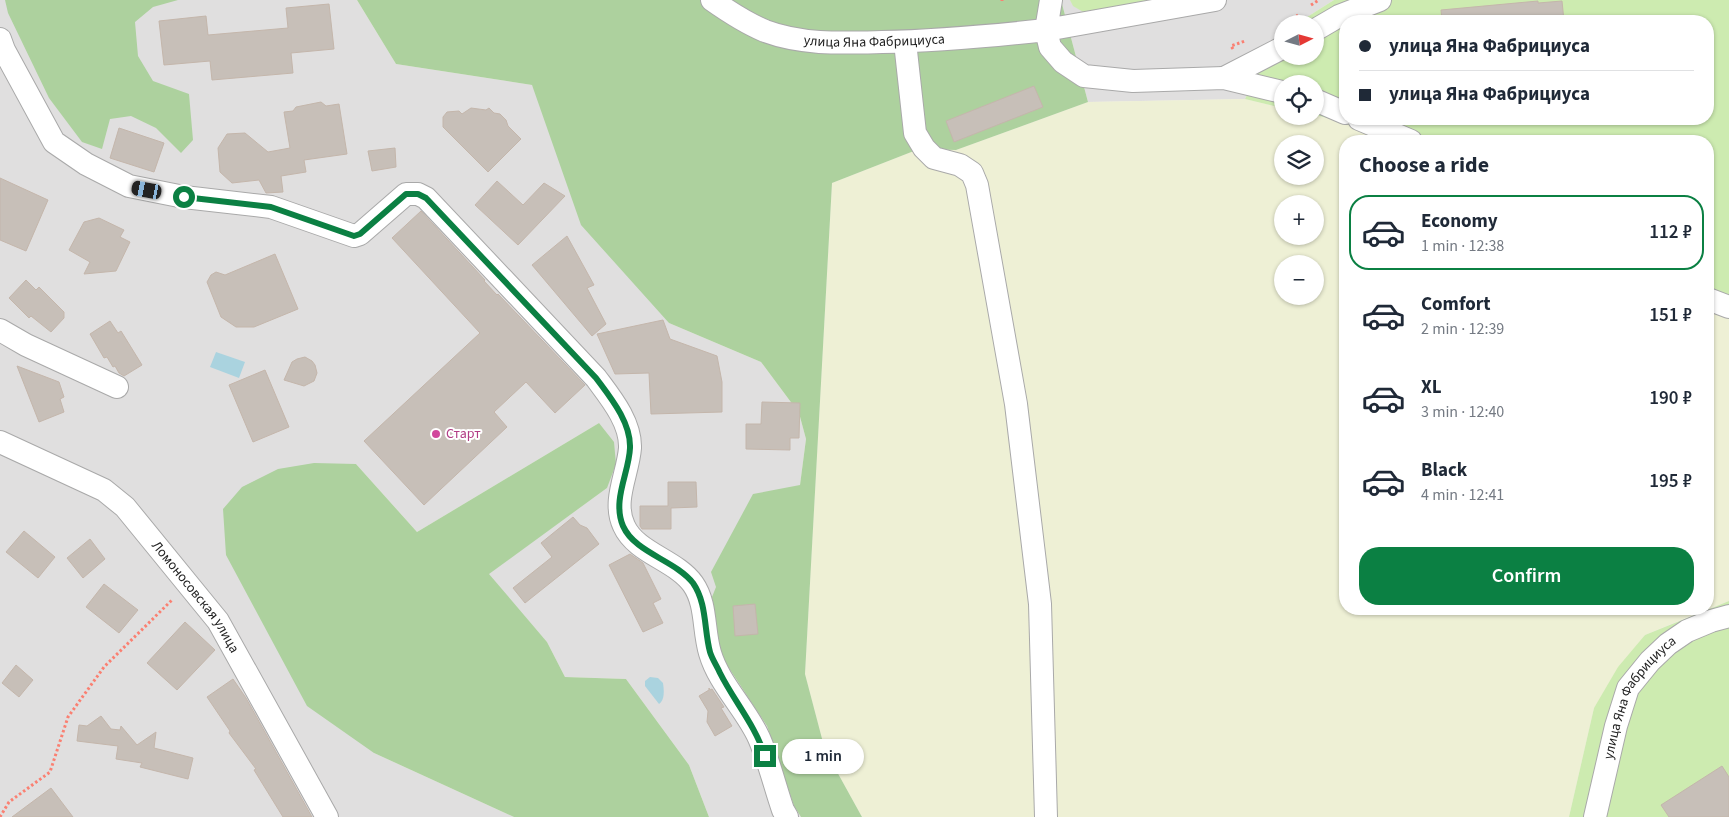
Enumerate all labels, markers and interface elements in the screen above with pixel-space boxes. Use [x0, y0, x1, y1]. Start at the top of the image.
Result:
north arrow [1274, 15, 1324, 65]
map controls [1274, 15, 1324, 305]
street label: улица Яна Фабрициуса [802, 29, 945, 53]
text: улица Яна Фабрициуса [1389, 33, 1590, 60]
button: locate [1274, 75, 1324, 125]
text: улица Яна Фабрициуса [1389, 81, 1590, 108]
button: layers [1274, 135, 1324, 185]
text: Choose a ride [1359, 149, 1489, 181]
car [130, 180, 163, 200]
route start [173, 186, 195, 208]
button: + [1274, 195, 1324, 245]
text: Economy [1421, 208, 1498, 235]
icon: car [1361, 210, 1406, 255]
text: 112 ₽ [1649, 219, 1692, 246]
text: 1 min · 12:38 [1421, 235, 1504, 257]
button: − [1274, 255, 1324, 305]
text: Comfort [1421, 291, 1491, 318]
icon: car [1361, 293, 1406, 338]
text: 151 ₽ [1649, 302, 1692, 329]
text: 2 min · 12:39 [1421, 318, 1504, 340]
text: XL [1421, 374, 1442, 401]
icon: car [1361, 376, 1406, 421]
text: 190 ₽ [1649, 385, 1692, 412]
text: 3 min · 12:40 [1421, 401, 1504, 423]
place label: Старт [446, 424, 481, 444]
marker: Старт [430, 428, 442, 440]
text: Black [1421, 457, 1467, 484]
icon: car [1361, 459, 1406, 504]
text: 195 ₽ [1649, 468, 1692, 495]
text: 4 min · 12:41 [1421, 484, 1504, 506]
street label: Ломоносовская улица [147, 537, 244, 657]
button: Confirm [1359, 547, 1694, 605]
street label: улица Яна Фабрициуса [1599, 631, 1680, 761]
callout: 1 min [782, 738, 865, 774]
route end [754, 745, 776, 767]
text: 1 min [804, 745, 842, 767]

